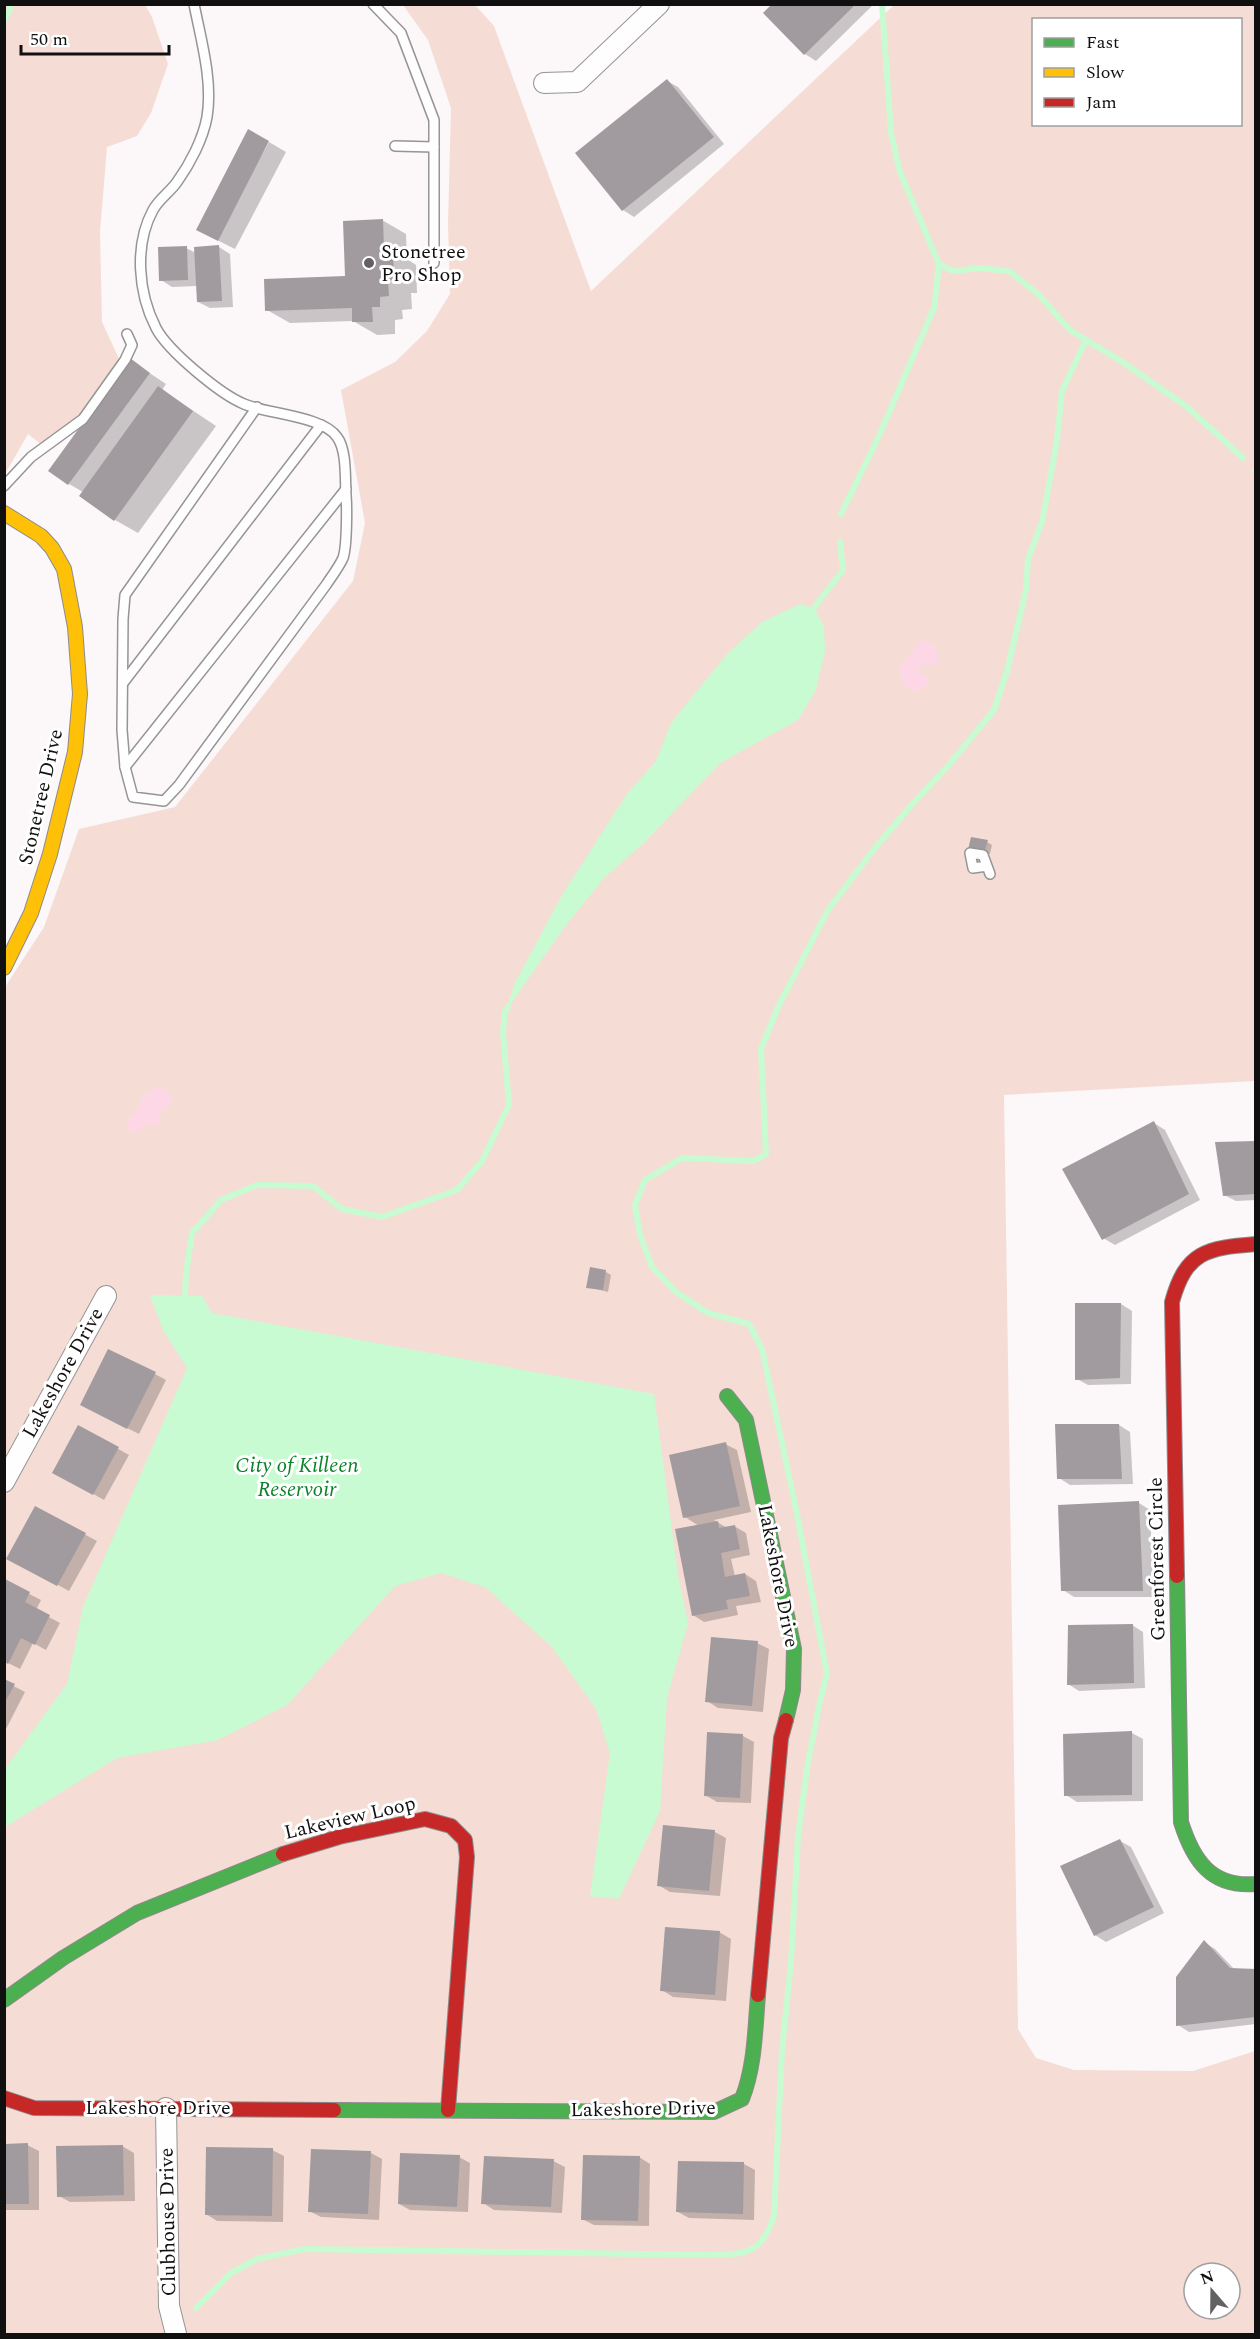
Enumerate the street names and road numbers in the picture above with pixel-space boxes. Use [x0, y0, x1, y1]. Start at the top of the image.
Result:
street label: Stonetree Drive [11, 726, 71, 868]
street label: Lakeshore Drive [15, 1302, 111, 1444]
street label: Greenforest Circle [1141, 1477, 1173, 1641]
street label: Lakeshore Drive [749, 1502, 807, 1650]
street label: Lakeview Loop [281, 1788, 419, 1848]
street label: Lakeshore Drive [85, 2093, 231, 2123]
street label: Lakeshore Drive [570, 2093, 716, 2125]
street label: Clubhouse Drive [152, 2147, 184, 2297]

